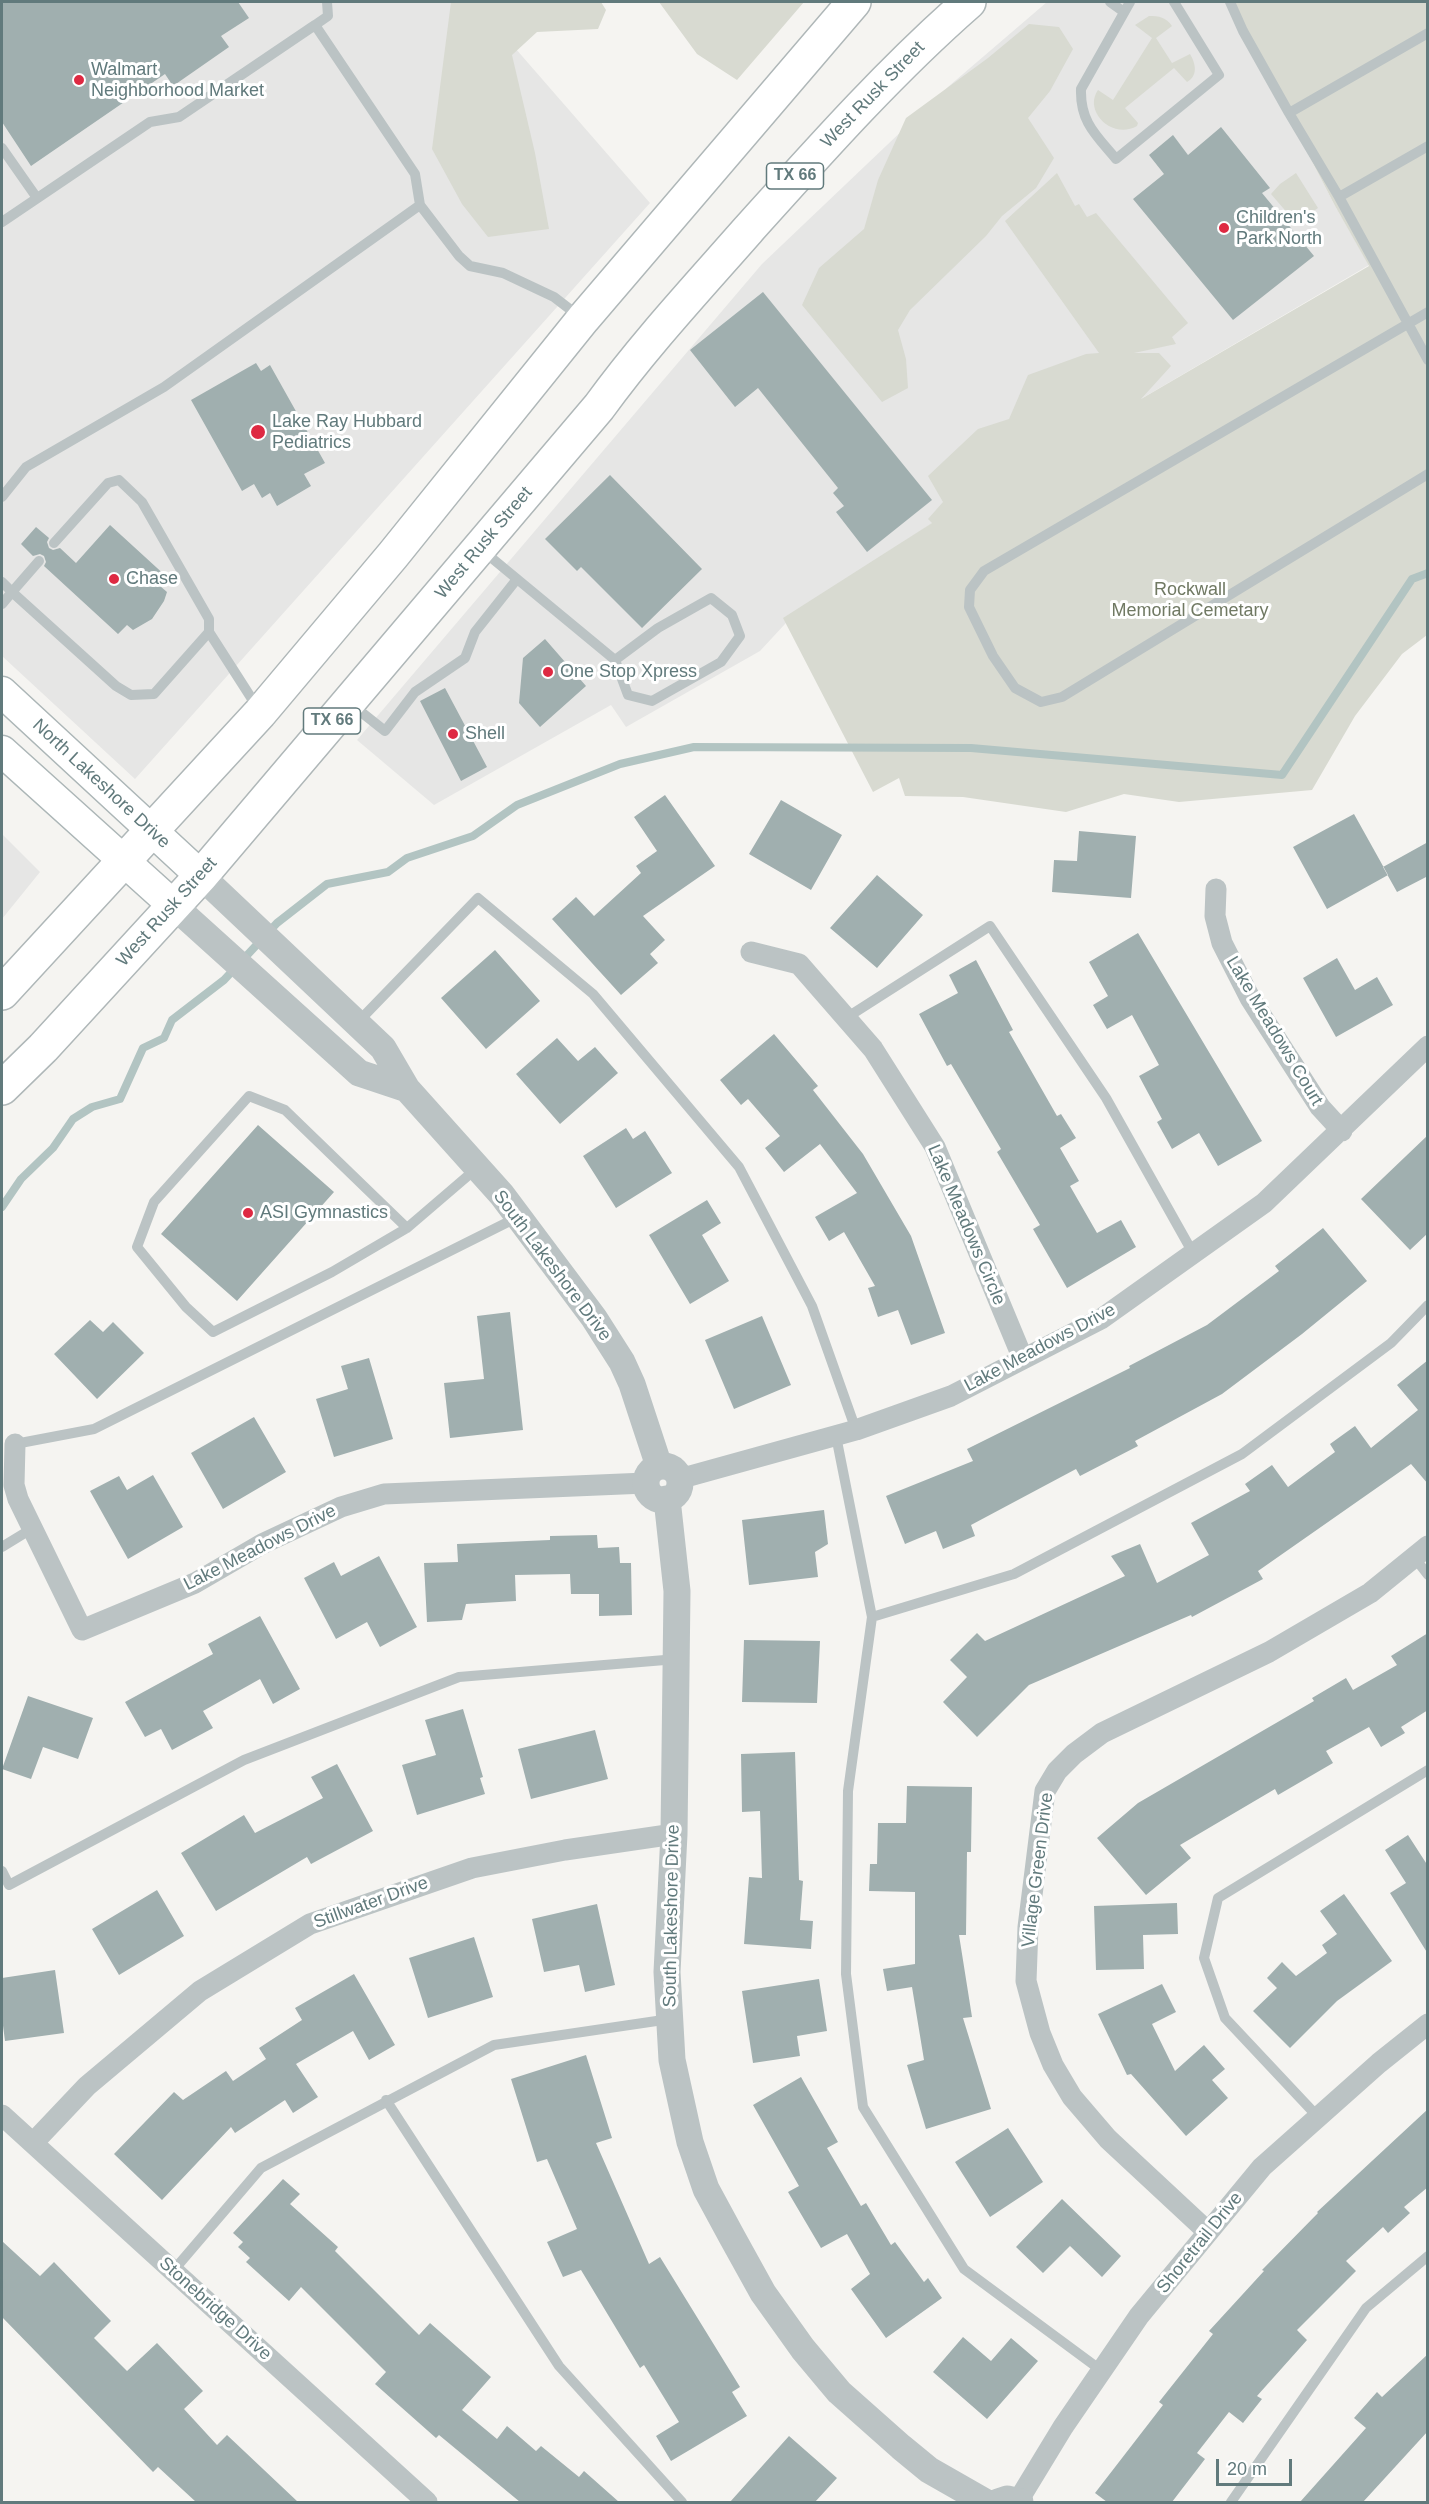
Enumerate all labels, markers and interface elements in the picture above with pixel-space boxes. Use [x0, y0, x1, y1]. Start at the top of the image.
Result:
street label: West Rusk Street [817, 37, 929, 153]
place label: Walmart Neighborhood Market [91, 59, 264, 101]
marker: Walmart Neighborhood Market [72, 73, 86, 87]
road number: TX 66 [766, 163, 824, 189]
place label: Children's Park North [1236, 207, 1322, 250]
marker: Children's Park North [1217, 221, 1231, 235]
place label: Lake Ray Hubbard Pediatrics [272, 411, 422, 454]
marker: Lake Ray Hubbard Pediatrics [249, 423, 267, 441]
street label: West Rusk Street [431, 483, 537, 603]
place label: Chase [126, 568, 178, 590]
marker: Chase [107, 572, 121, 586]
park label: Rockwall Memorial Cemetary [1111, 579, 1269, 622]
place label: One Stop Xpress [560, 661, 697, 683]
marker: One Stop Xpress [541, 665, 555, 679]
road number: TX 66 [304, 708, 360, 734]
street label: North Lakeshore Drive [28, 715, 174, 853]
place label: Shell [465, 723, 505, 745]
marker: Shell [446, 727, 460, 741]
street label: West Rusk Street [112, 853, 222, 971]
street label: Lake Meadows Court [1221, 953, 1327, 1109]
street label: Lake Meadows Circle [922, 1142, 1010, 1308]
street label: South Lakeshore Drive [488, 1186, 616, 1346]
place label: ASI Gymnastics [260, 1202, 388, 1224]
marker: ASI Gymnastics [241, 1206, 255, 1220]
street label: Lake Meadows Drive [961, 1299, 1119, 1397]
street label: Lake Meadows Drive [180, 1500, 340, 1596]
street label: Village Green Drive [1018, 1791, 1058, 1949]
street label: South Lakeshore Drive [660, 1824, 684, 2008]
street label: Stillwater Drive [311, 1872, 431, 1934]
street label: Shoretrail Drive [1153, 2188, 1247, 2298]
street label: Stonebridge Drive [154, 2253, 276, 2365]
scale bar [1219, 2447, 1296, 2485]
text: 20 m [1227, 2459, 1267, 2479]

